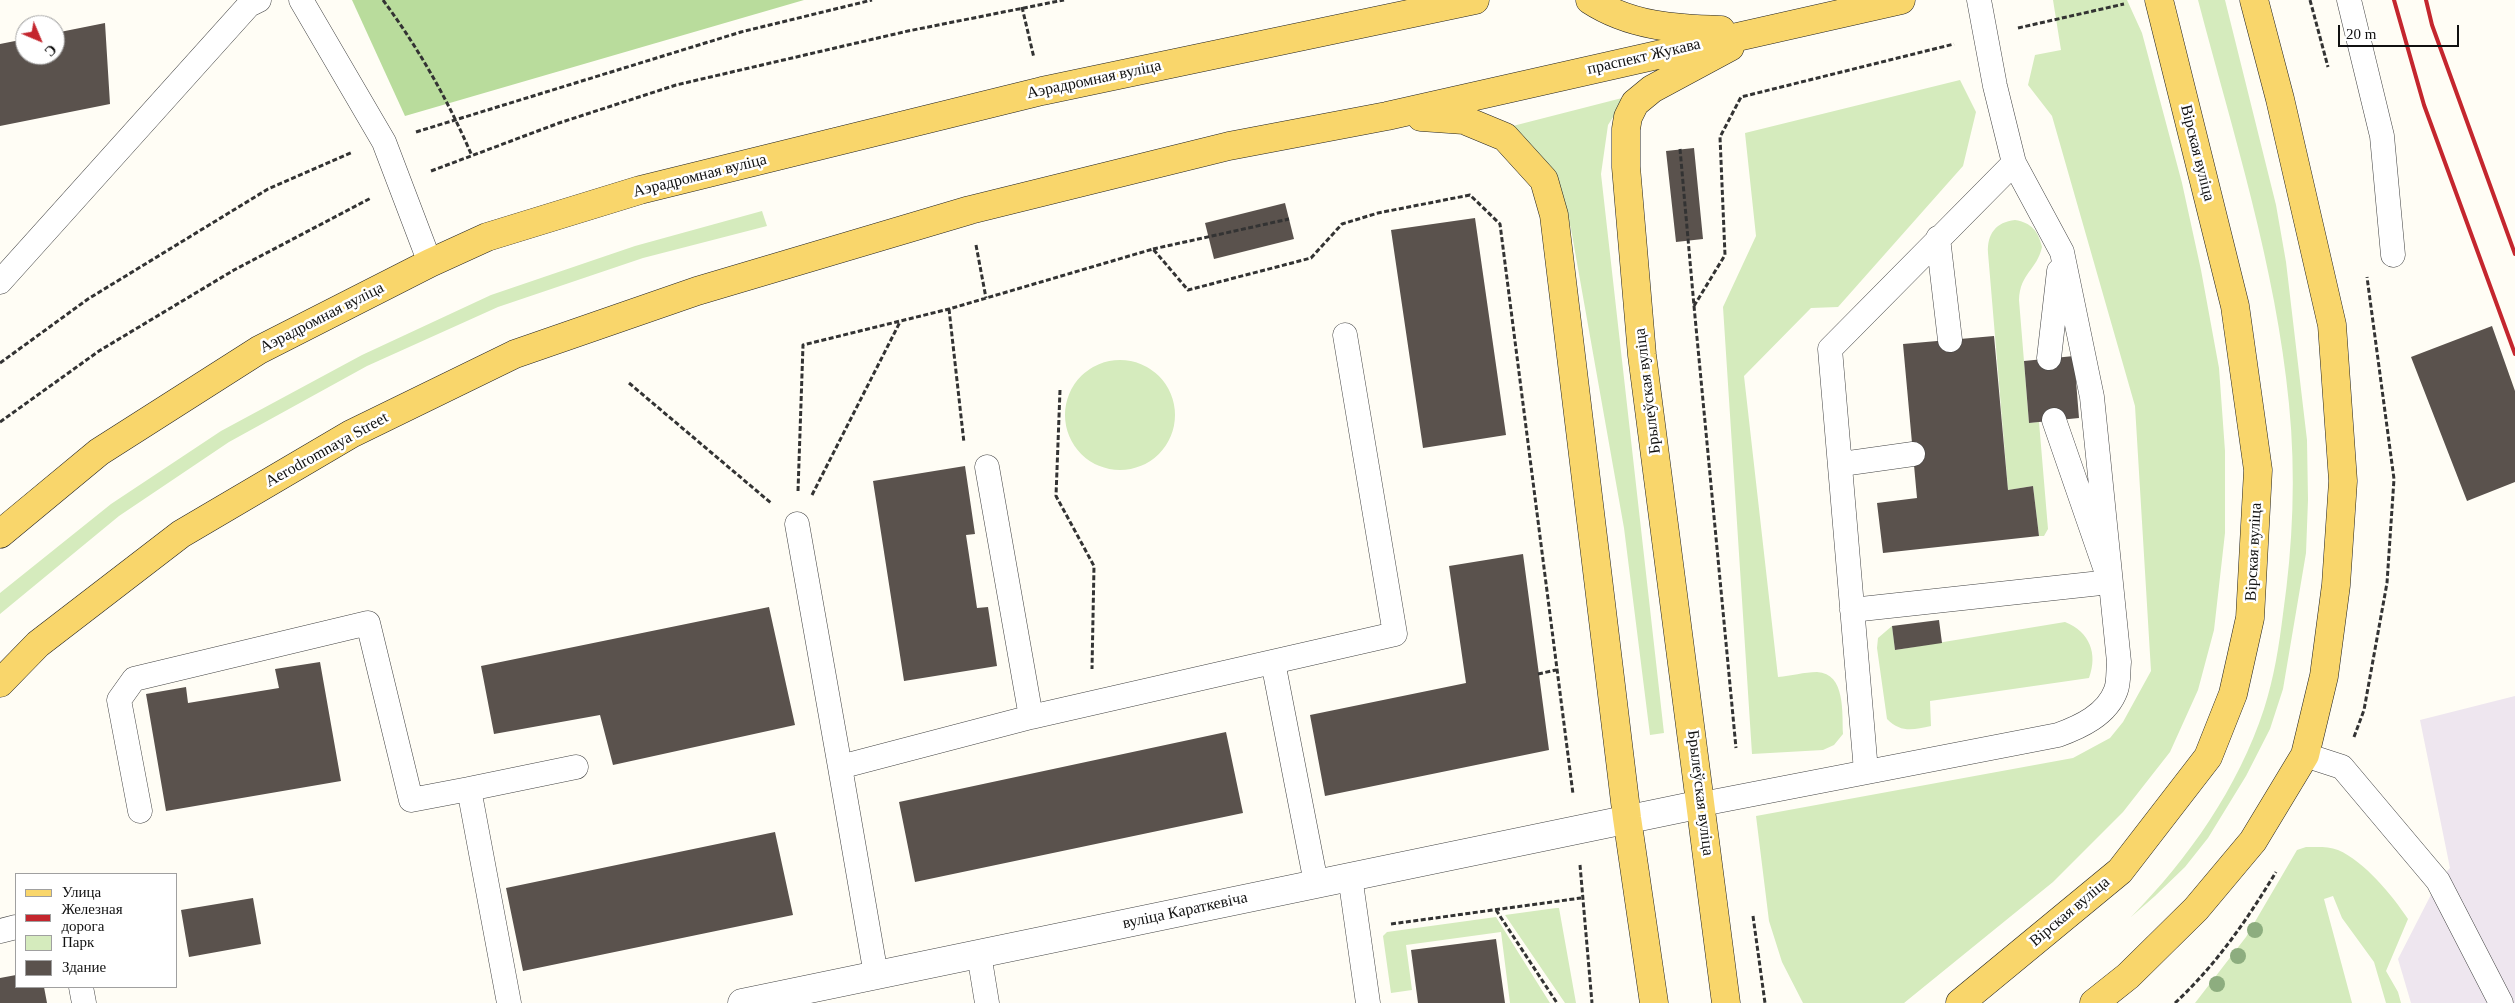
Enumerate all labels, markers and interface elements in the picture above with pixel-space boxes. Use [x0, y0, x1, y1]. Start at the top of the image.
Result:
north arrow [15, 15, 65, 65]
scale bar [2340, 15, 2461, 47]
text: 20 m [2346, 26, 2376, 42]
street label: праспект Жукава [1586, 35, 1702, 79]
text: С [41, 41, 59, 59]
street label: Аэрадромная вуліца [1025, 56, 1163, 104]
street label: Вірская вуліца [2176, 103, 2218, 203]
street label: Аэрадромная вуліца [631, 150, 769, 202]
street label: Аэрадромная вуліца [257, 278, 387, 358]
street label: Брылеўская вуліца [1631, 327, 1665, 455]
street label: Aerodromnaya Street [262, 408, 392, 492]
street label: Вірская вуліца [2242, 502, 2266, 602]
street label: Брылеўская вуліца [1683, 729, 1717, 857]
legend [15, 873, 178, 988]
street label: Вірская вуліца [2026, 873, 2114, 951]
text: Улица [62, 884, 101, 900]
street label: вуліца Караткевіча [1121, 888, 1249, 934]
text: Железная дорога [61, 901, 123, 934]
text: Парк [62, 934, 94, 950]
text: Здание [62, 959, 106, 975]

